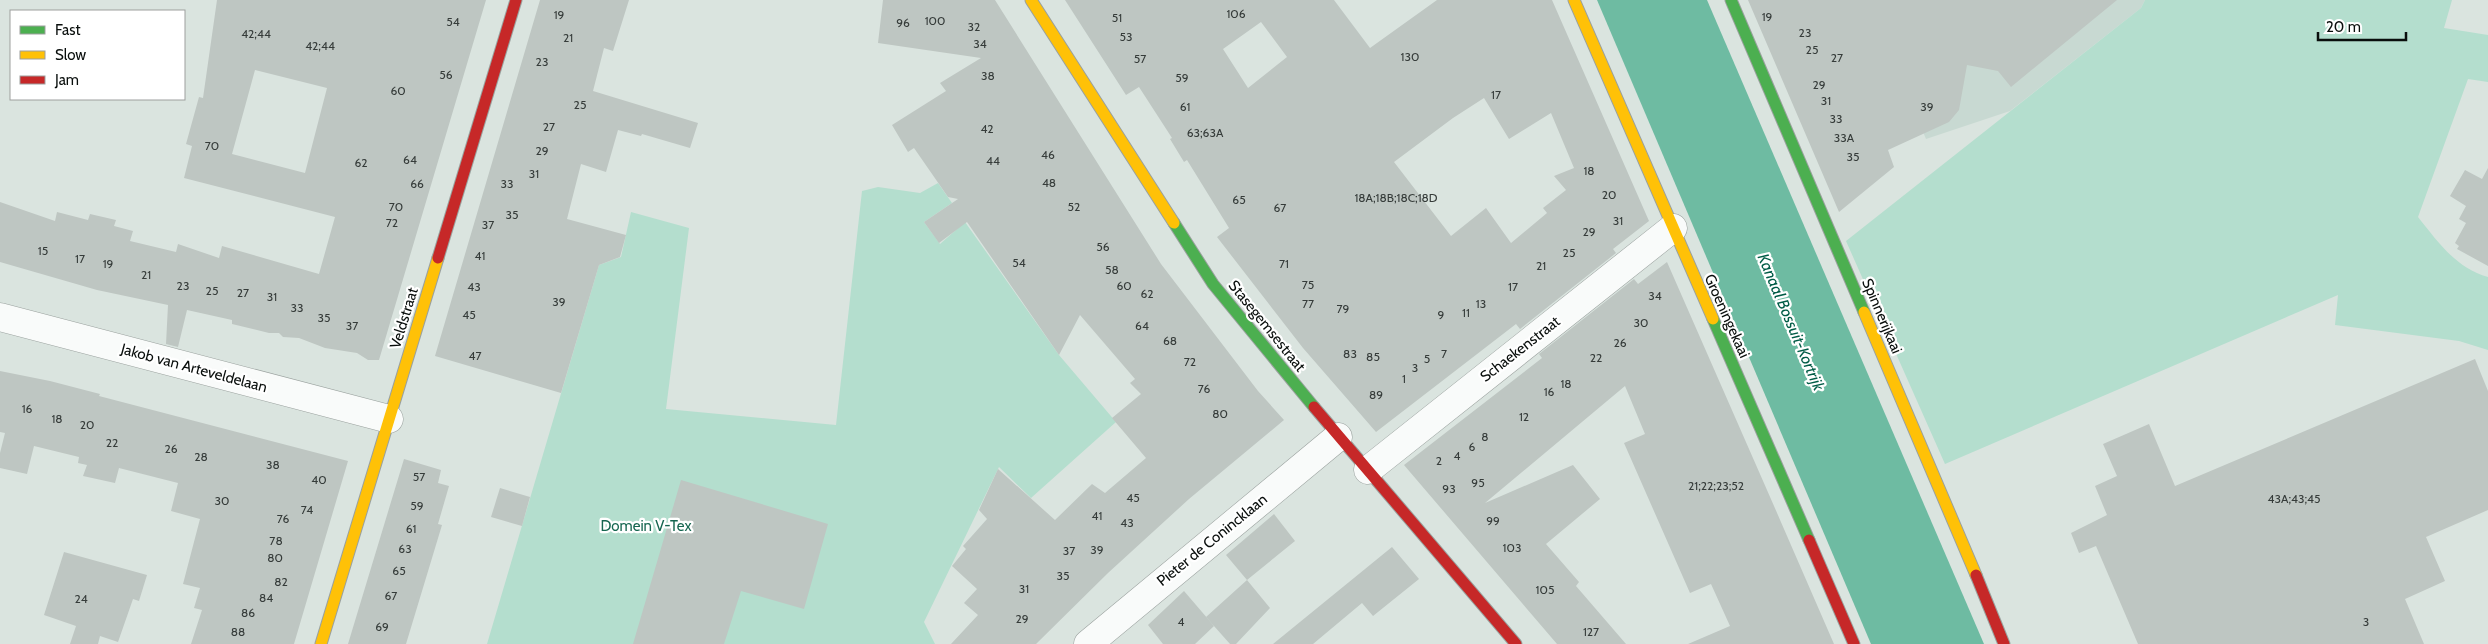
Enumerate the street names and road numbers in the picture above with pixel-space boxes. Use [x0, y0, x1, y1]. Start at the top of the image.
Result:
street label: Groeningekaai [1701, 271, 1753, 361]
street label: Spinnerijkaai [1858, 276, 1906, 356]
street label: Stasegemsestraat [1225, 277, 1309, 375]
street label: Veldstraat [386, 285, 422, 351]
street label: Schaekenstraat [1477, 312, 1563, 386]
street label: Jakob van Arteveldelaan [118, 340, 269, 396]
street label: Pieter de Conincklaan [1153, 490, 1271, 590]

